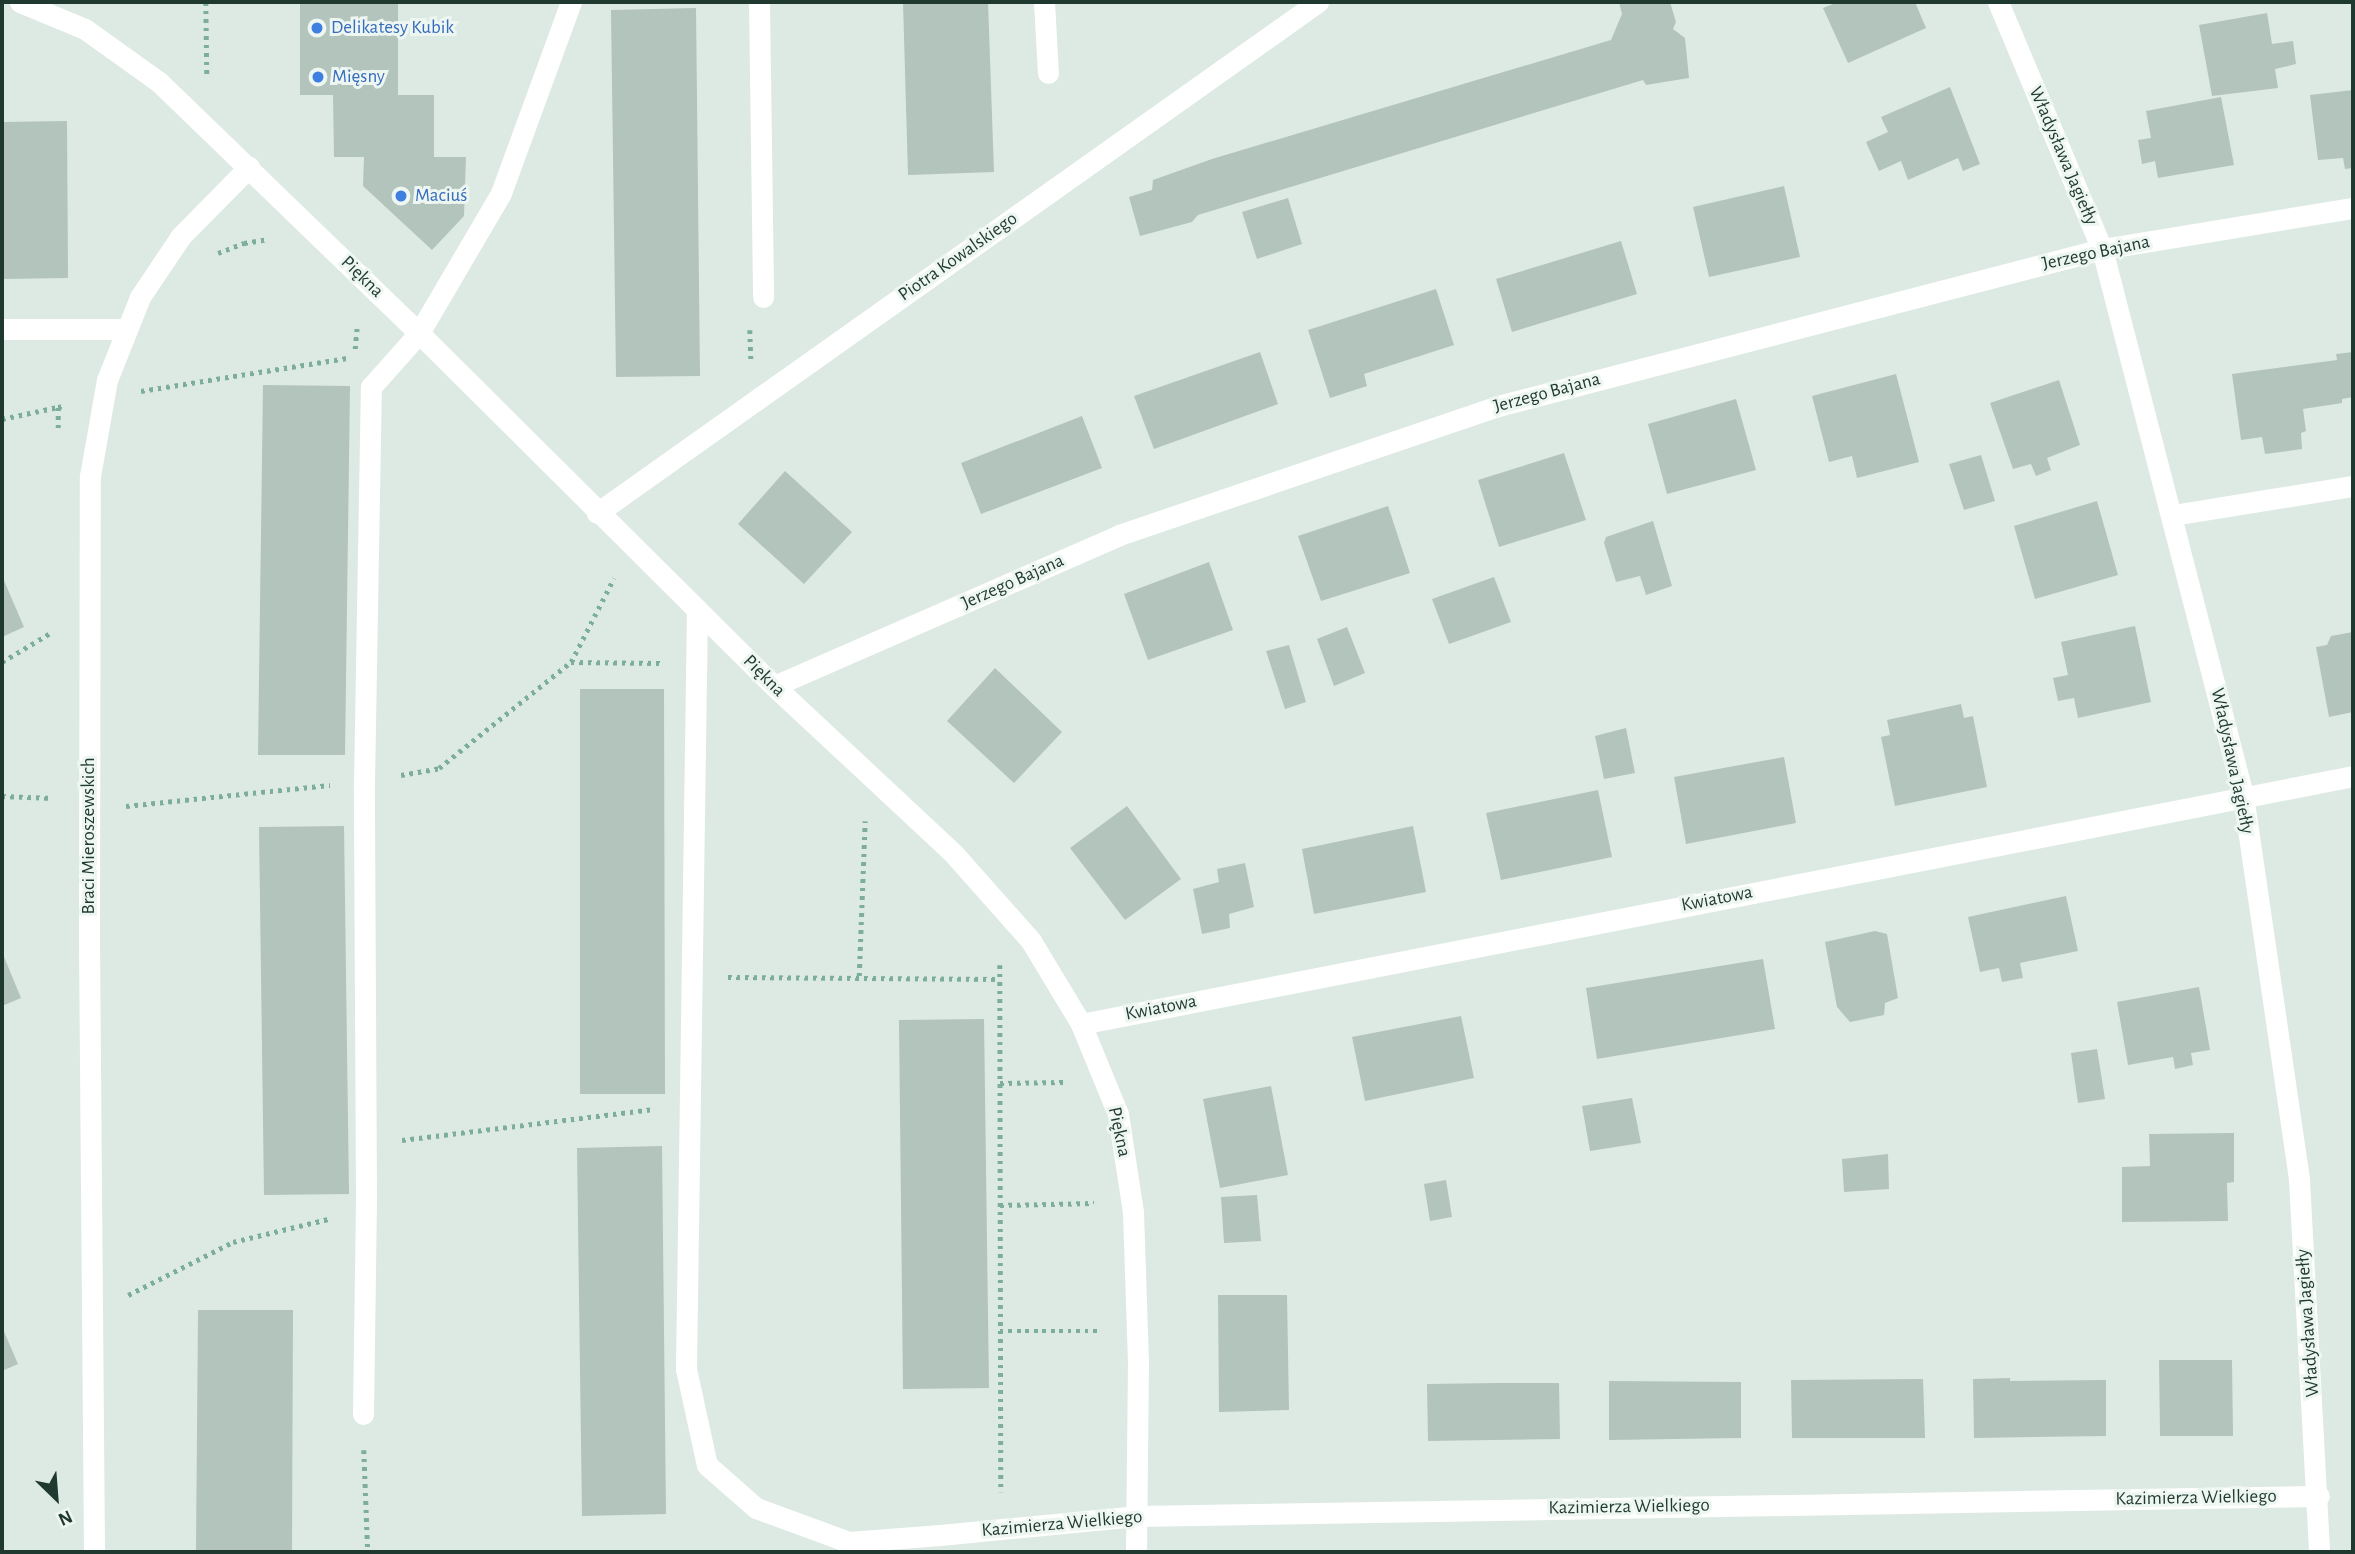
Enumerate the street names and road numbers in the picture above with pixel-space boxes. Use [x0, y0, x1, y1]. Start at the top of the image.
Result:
street label: Władysława Jagiełły [2024, 83, 2102, 229]
street label: Piotra Kowalskiego [894, 207, 1022, 307]
street label: Jerzego Bajana [2040, 230, 2152, 276]
street label: Piękna [336, 251, 388, 303]
street label: Jerzego Bajana [1491, 368, 1603, 418]
street label: Jerzego Bajana [958, 549, 1068, 615]
street label: Piękna [738, 650, 790, 702]
street label: Władysława Jagiełły [2205, 686, 2259, 836]
street label: Braci Mieroszewskich [78, 757, 100, 915]
street label: Kwiatowa [1679, 881, 1755, 917]
street label: Kwiatowa [1123, 990, 1199, 1026]
street label: Piękna [1103, 1105, 1135, 1159]
street label: Władysława Jagiełły [2291, 1248, 2325, 1398]
street label: Kazimierza Wielkiego [2115, 1485, 2277, 1511]
street label: Kazimierza Wielkiego [1548, 1494, 1710, 1520]
street label: Kazimierza Wielkiego [981, 1506, 1143, 1542]

